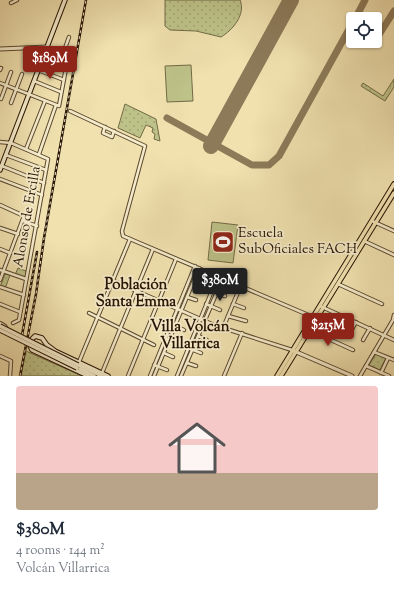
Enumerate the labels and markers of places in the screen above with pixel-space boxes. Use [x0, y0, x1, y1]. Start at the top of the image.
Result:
pin: $189M [22, 46, 78, 80]
place label: Escuela SubOficiales FACH [238, 224, 357, 260]
sports icon: Escuela SubOficiales FACH [210, 229, 236, 255]
pin: $380M [192, 268, 248, 302]
pin: $215M [300, 313, 356, 347]

